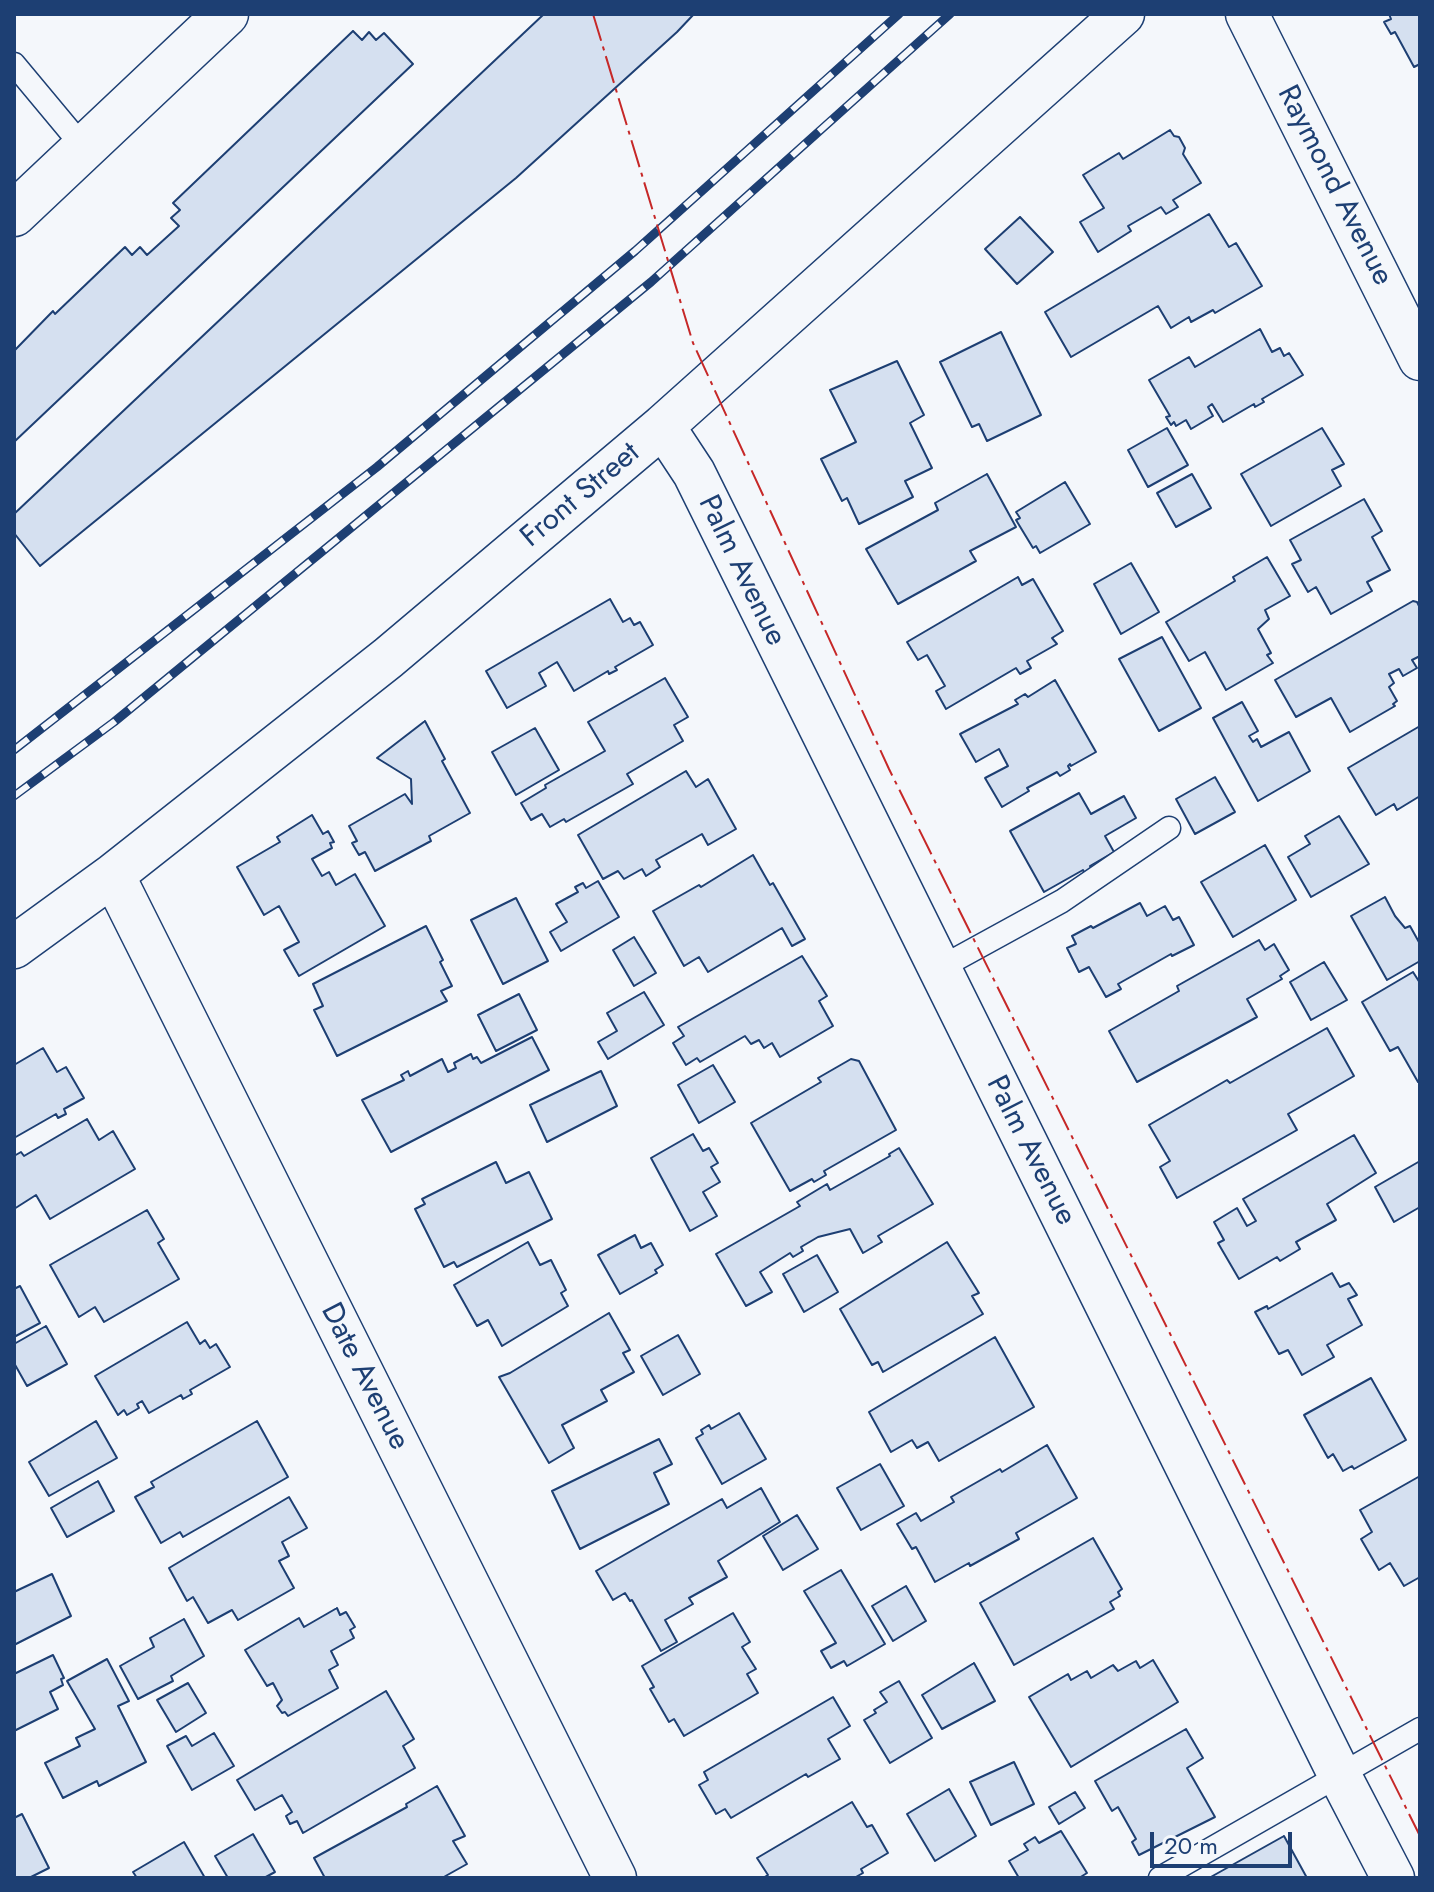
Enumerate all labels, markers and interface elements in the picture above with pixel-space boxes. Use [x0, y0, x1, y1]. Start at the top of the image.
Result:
street label: Raymond Avenue [1268, 80, 1400, 292]
street label: Front Street [514, 436, 648, 556]
street label: Palm Avenue [689, 490, 793, 652]
street label: Palm Avenue [977, 1070, 1083, 1232]
street label: Date Avenue [312, 1298, 416, 1456]
scale bar [1154, 1816, 1296, 1866]
text: 20 m [1164, 1828, 1218, 1863]

